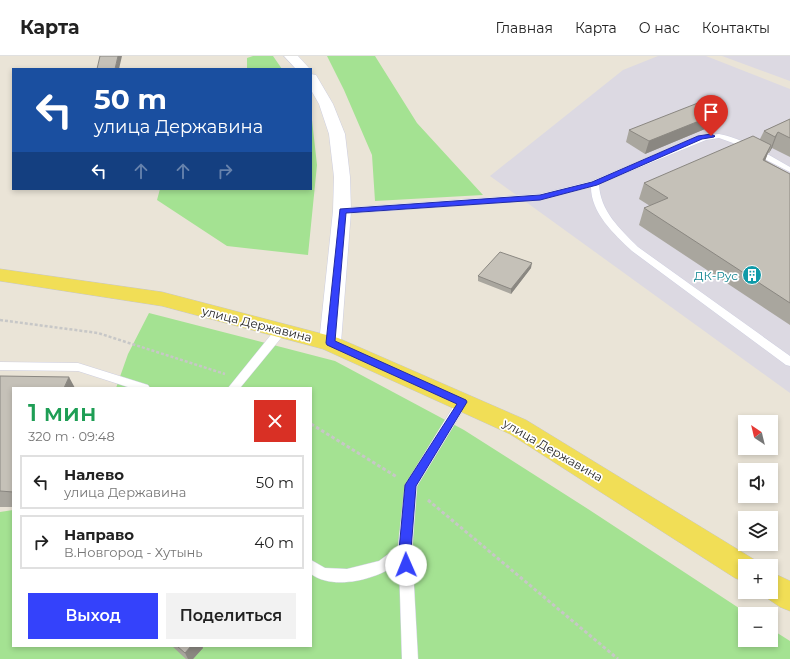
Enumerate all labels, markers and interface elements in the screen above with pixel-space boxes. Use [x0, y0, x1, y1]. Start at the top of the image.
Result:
text: Карта [20, 16, 80, 39]
text: Главная [495, 19, 553, 37]
text: Карта [575, 19, 617, 37]
text: О нас [639, 19, 680, 37]
text: Контакты [702, 19, 770, 37]
text: 50 m [94, 82, 167, 116]
icon: left [28, 84, 80, 136]
pin [694, 95, 728, 136]
icon: arrive [700, 101, 722, 123]
text: улица Державина [94, 116, 263, 138]
icon: left [88, 160, 110, 182]
icon: ahead [130, 160, 152, 182]
icon: ahead [172, 160, 194, 182]
icon: right [214, 160, 236, 182]
building icon: ДК-Рус [741, 264, 763, 286]
place label: ДК-Рус [694, 268, 738, 283]
street label: улица Державина [199, 303, 314, 345]
text: 1 мин [28, 398, 96, 427]
button: close [254, 400, 296, 442]
street label: улица Державина [500, 415, 606, 485]
north arrow [738, 415, 778, 455]
map controls [738, 415, 778, 647]
text: 320 m · 09:48 [28, 428, 115, 444]
button: sound [738, 463, 778, 503]
text: Налево [64, 465, 124, 484]
icon: left [30, 471, 52, 493]
text: 50 m [256, 473, 294, 492]
text: улица Державина [64, 484, 186, 500]
button: layers [738, 511, 778, 551]
text: Направо [64, 525, 134, 544]
icon: right [30, 531, 52, 553]
text: 40 m [254, 533, 294, 552]
text: В.Новгород - Хутынь [64, 544, 203, 560]
position arrow [385, 544, 427, 586]
button: + [738, 559, 778, 599]
button: Выход [28, 593, 158, 639]
button: Поделиться [166, 593, 296, 639]
button: − [738, 607, 778, 647]

